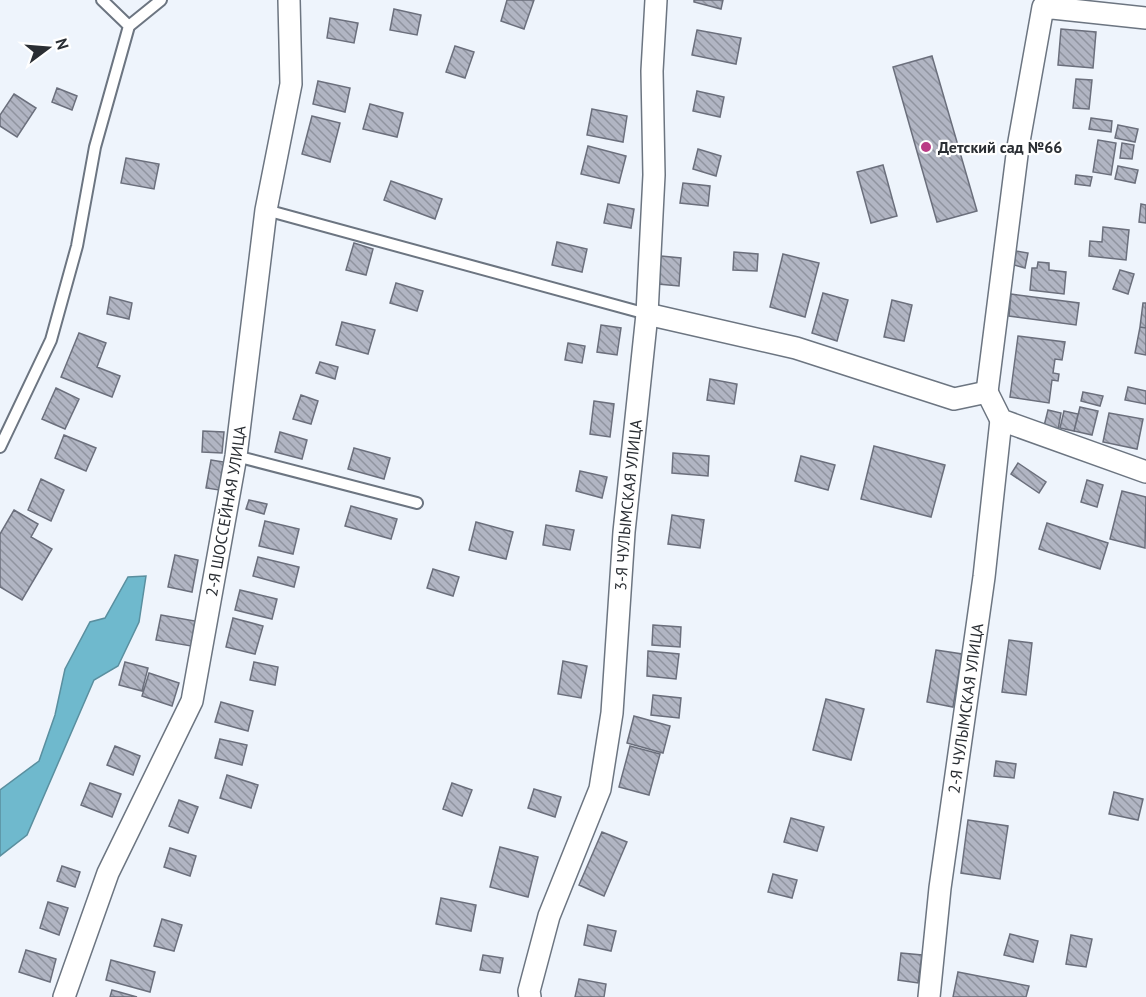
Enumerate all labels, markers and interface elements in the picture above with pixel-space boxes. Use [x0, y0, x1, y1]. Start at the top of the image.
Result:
north arrow [18, 18, 78, 78]
text: N [51, 36, 73, 52]
place label: Детский сад №66 [938, 137, 1062, 157]
marker: Детский сад №66 [919, 140, 933, 154]
street label: 3-Я ЧУЛЫМСКАЯ УЛИЦА [610, 418, 646, 591]
street label: 2-Я ШОССЕЙНАЯ УЛИЦА [201, 424, 250, 598]
street label: 2-Я ЧУЛЫМСКАЯ УЛИЦА [943, 621, 987, 795]

